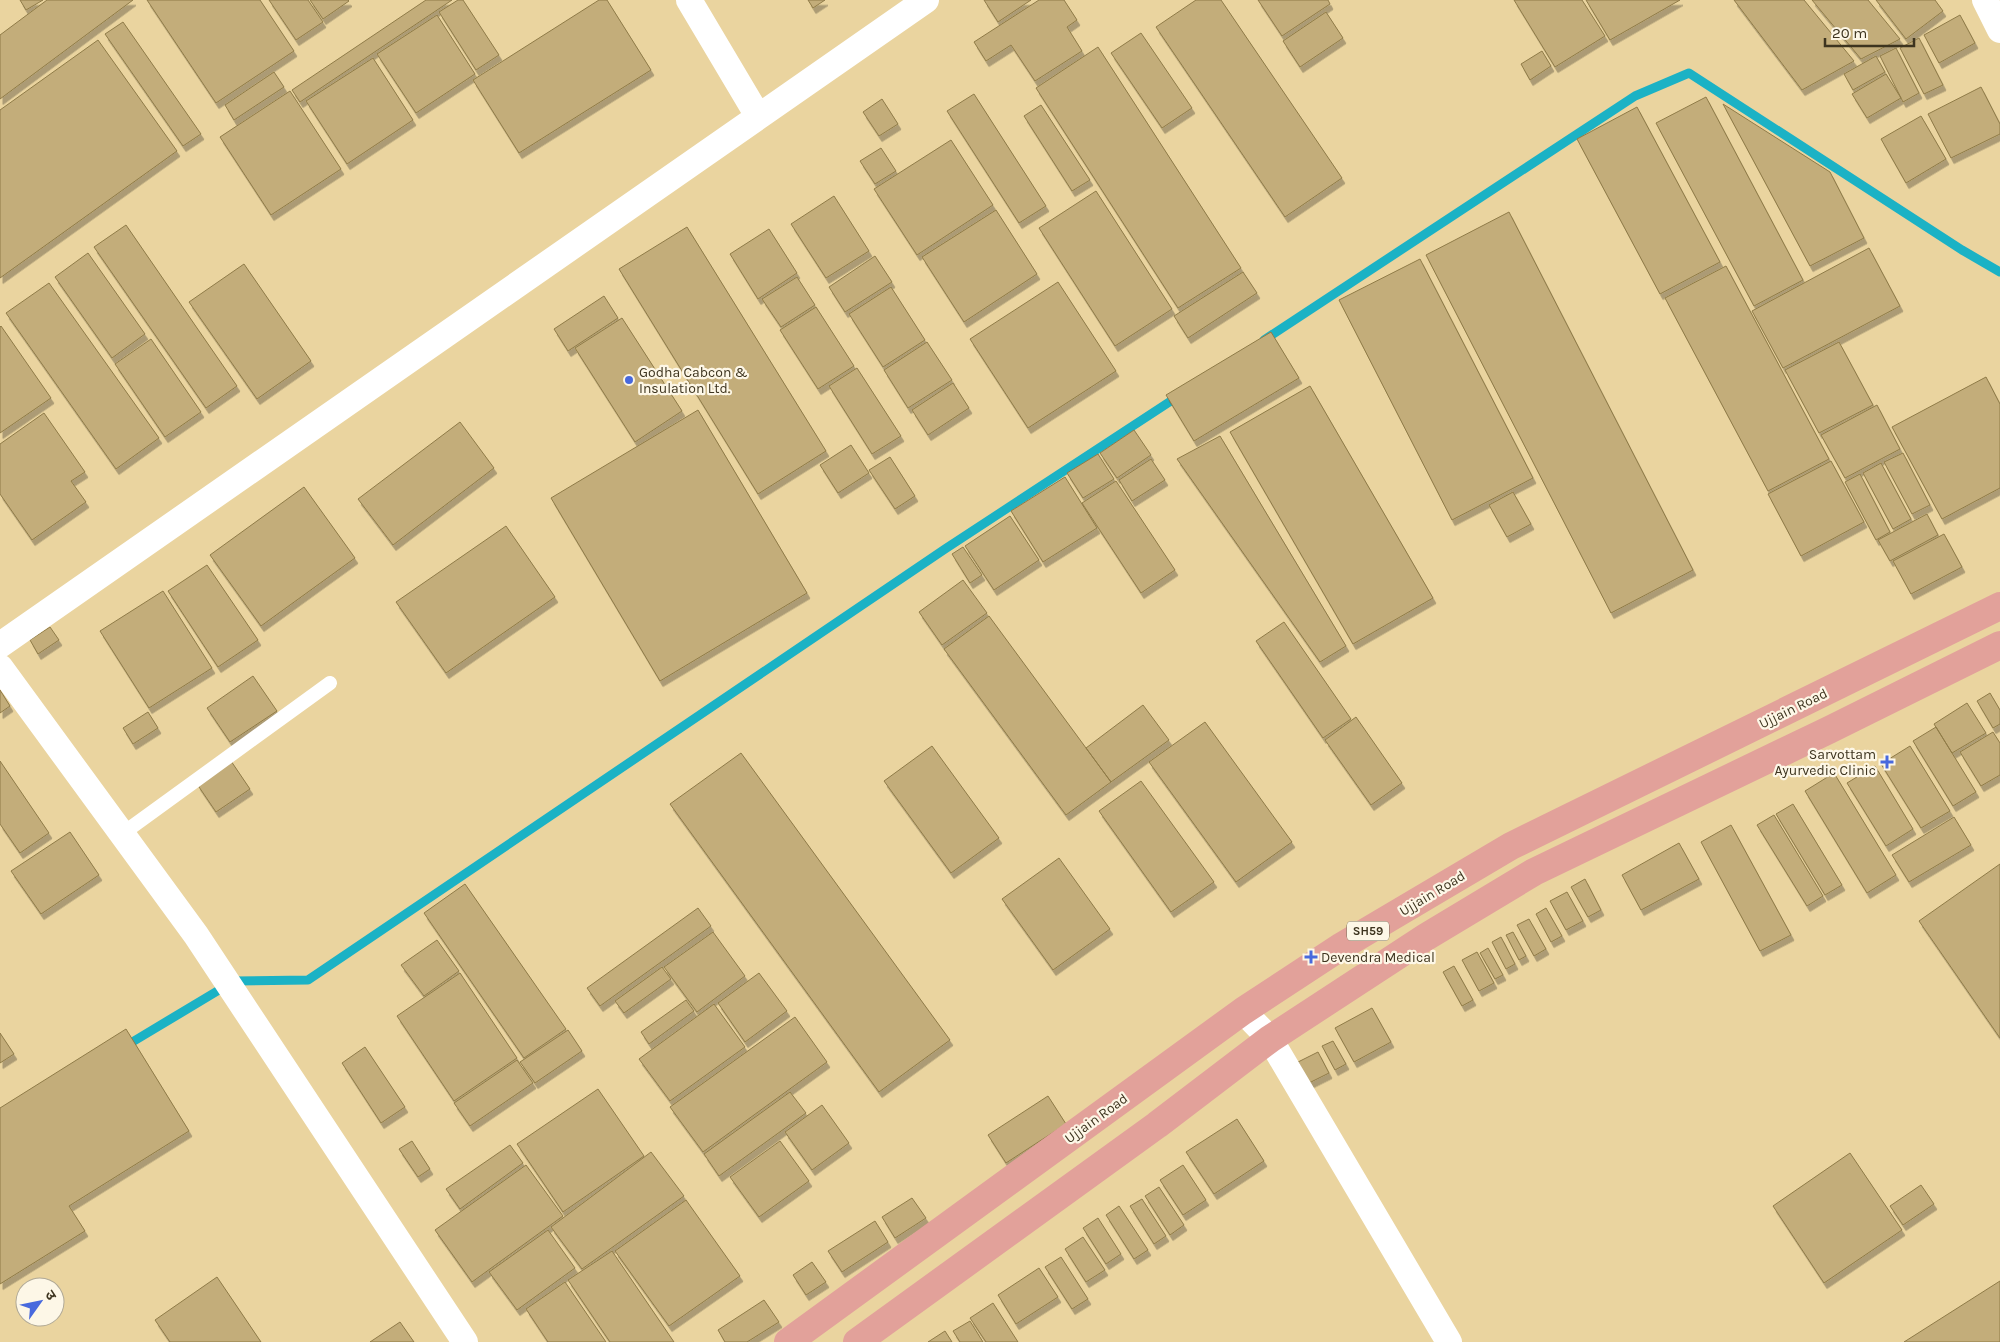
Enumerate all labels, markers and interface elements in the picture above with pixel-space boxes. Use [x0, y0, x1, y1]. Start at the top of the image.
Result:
scale bar [1825, 15, 1914, 47]
text: 20 m [1832, 24, 1867, 42]
place label: Godha Cabcon & Insulation Ltd. [639, 364, 748, 397]
marker: Godha Cabcon & Insulation Ltd. [623, 374, 635, 386]
street label: Ujjain Road [1756, 685, 1830, 732]
place label: Sarvottam Ayurvedic Clinic [1775, 746, 1876, 779]
marker: Sarvottam Ayurvedic Clinic [1880, 755, 1894, 769]
street label: Ujjain Road [1396, 867, 1468, 920]
road number: SH59 [1347, 921, 1389, 940]
place label: Devendra Medical [1321, 949, 1435, 966]
marker: Devendra Medical [1305, 951, 1317, 963]
street label: Ujjain Road [1061, 1090, 1131, 1147]
north arrow [15, 1277, 65, 1327]
text: उ [41, 1287, 60, 1304]

